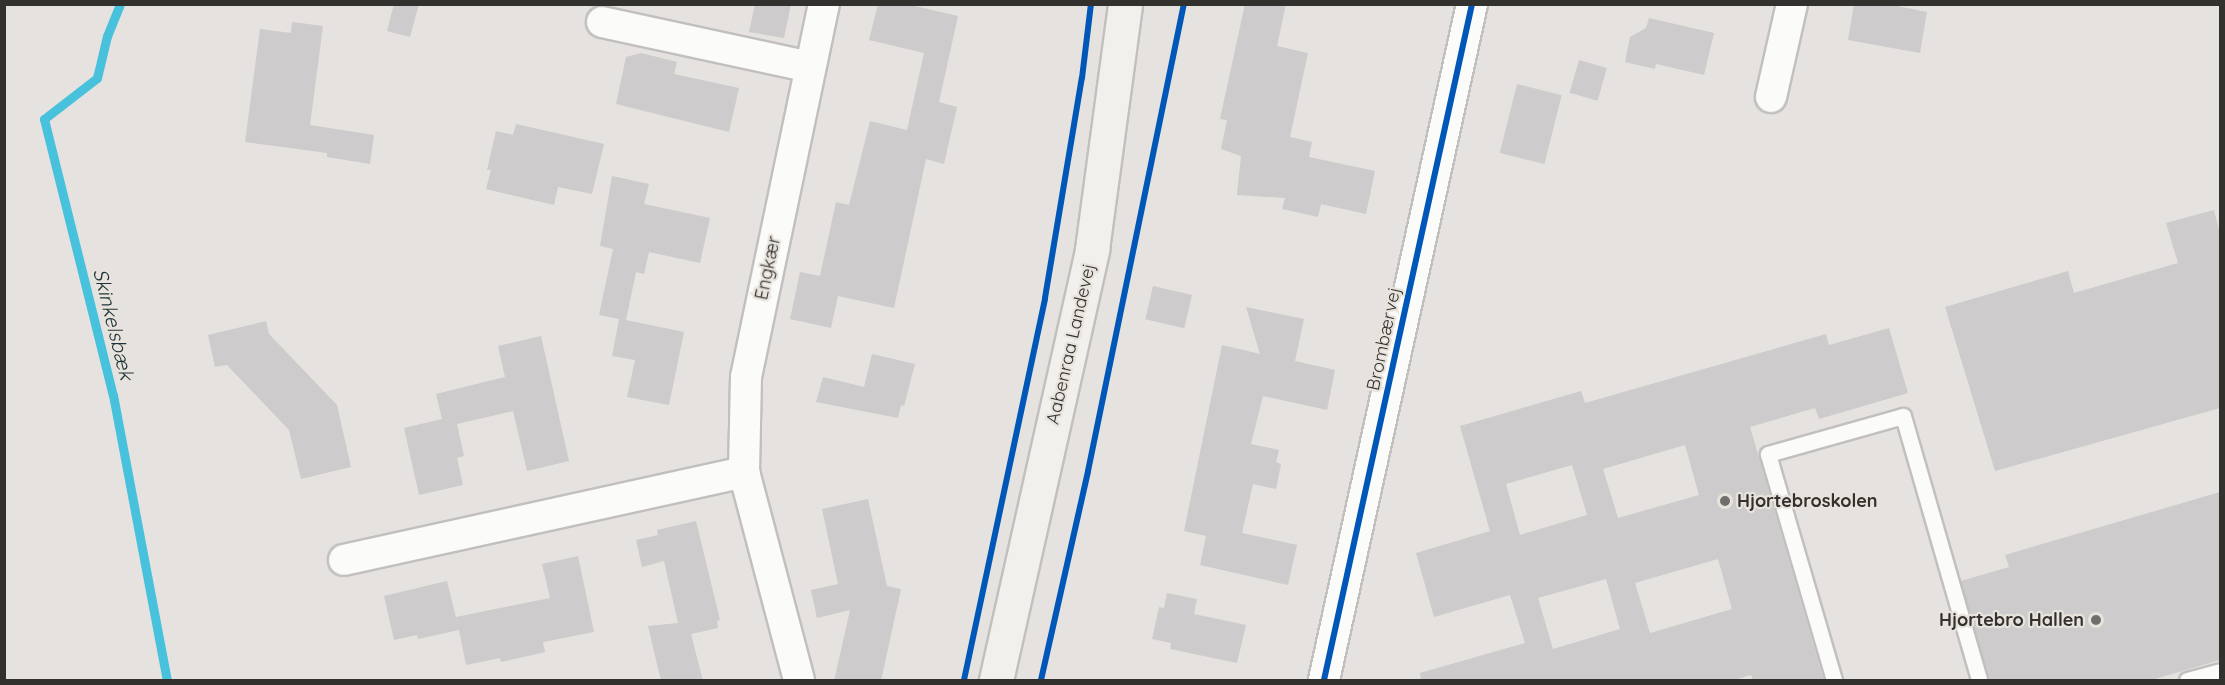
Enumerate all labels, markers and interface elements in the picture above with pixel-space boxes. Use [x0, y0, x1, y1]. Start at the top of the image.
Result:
street label: Engkær [751, 234, 785, 302]
street label: Aabenraa Landevej [1042, 261, 1100, 427]
water label: Skinkelsbæk [89, 266, 139, 382]
street label: Brombærvej [1363, 285, 1405, 393]
place label: Hjortebroskolen [1737, 490, 1878, 512]
marker: Hjortebroskolen [1718, 494, 1732, 508]
place label: Hjortebro Hallen [1939, 609, 2084, 631]
marker: Hjortebro Hallen [2089, 613, 2103, 627]

